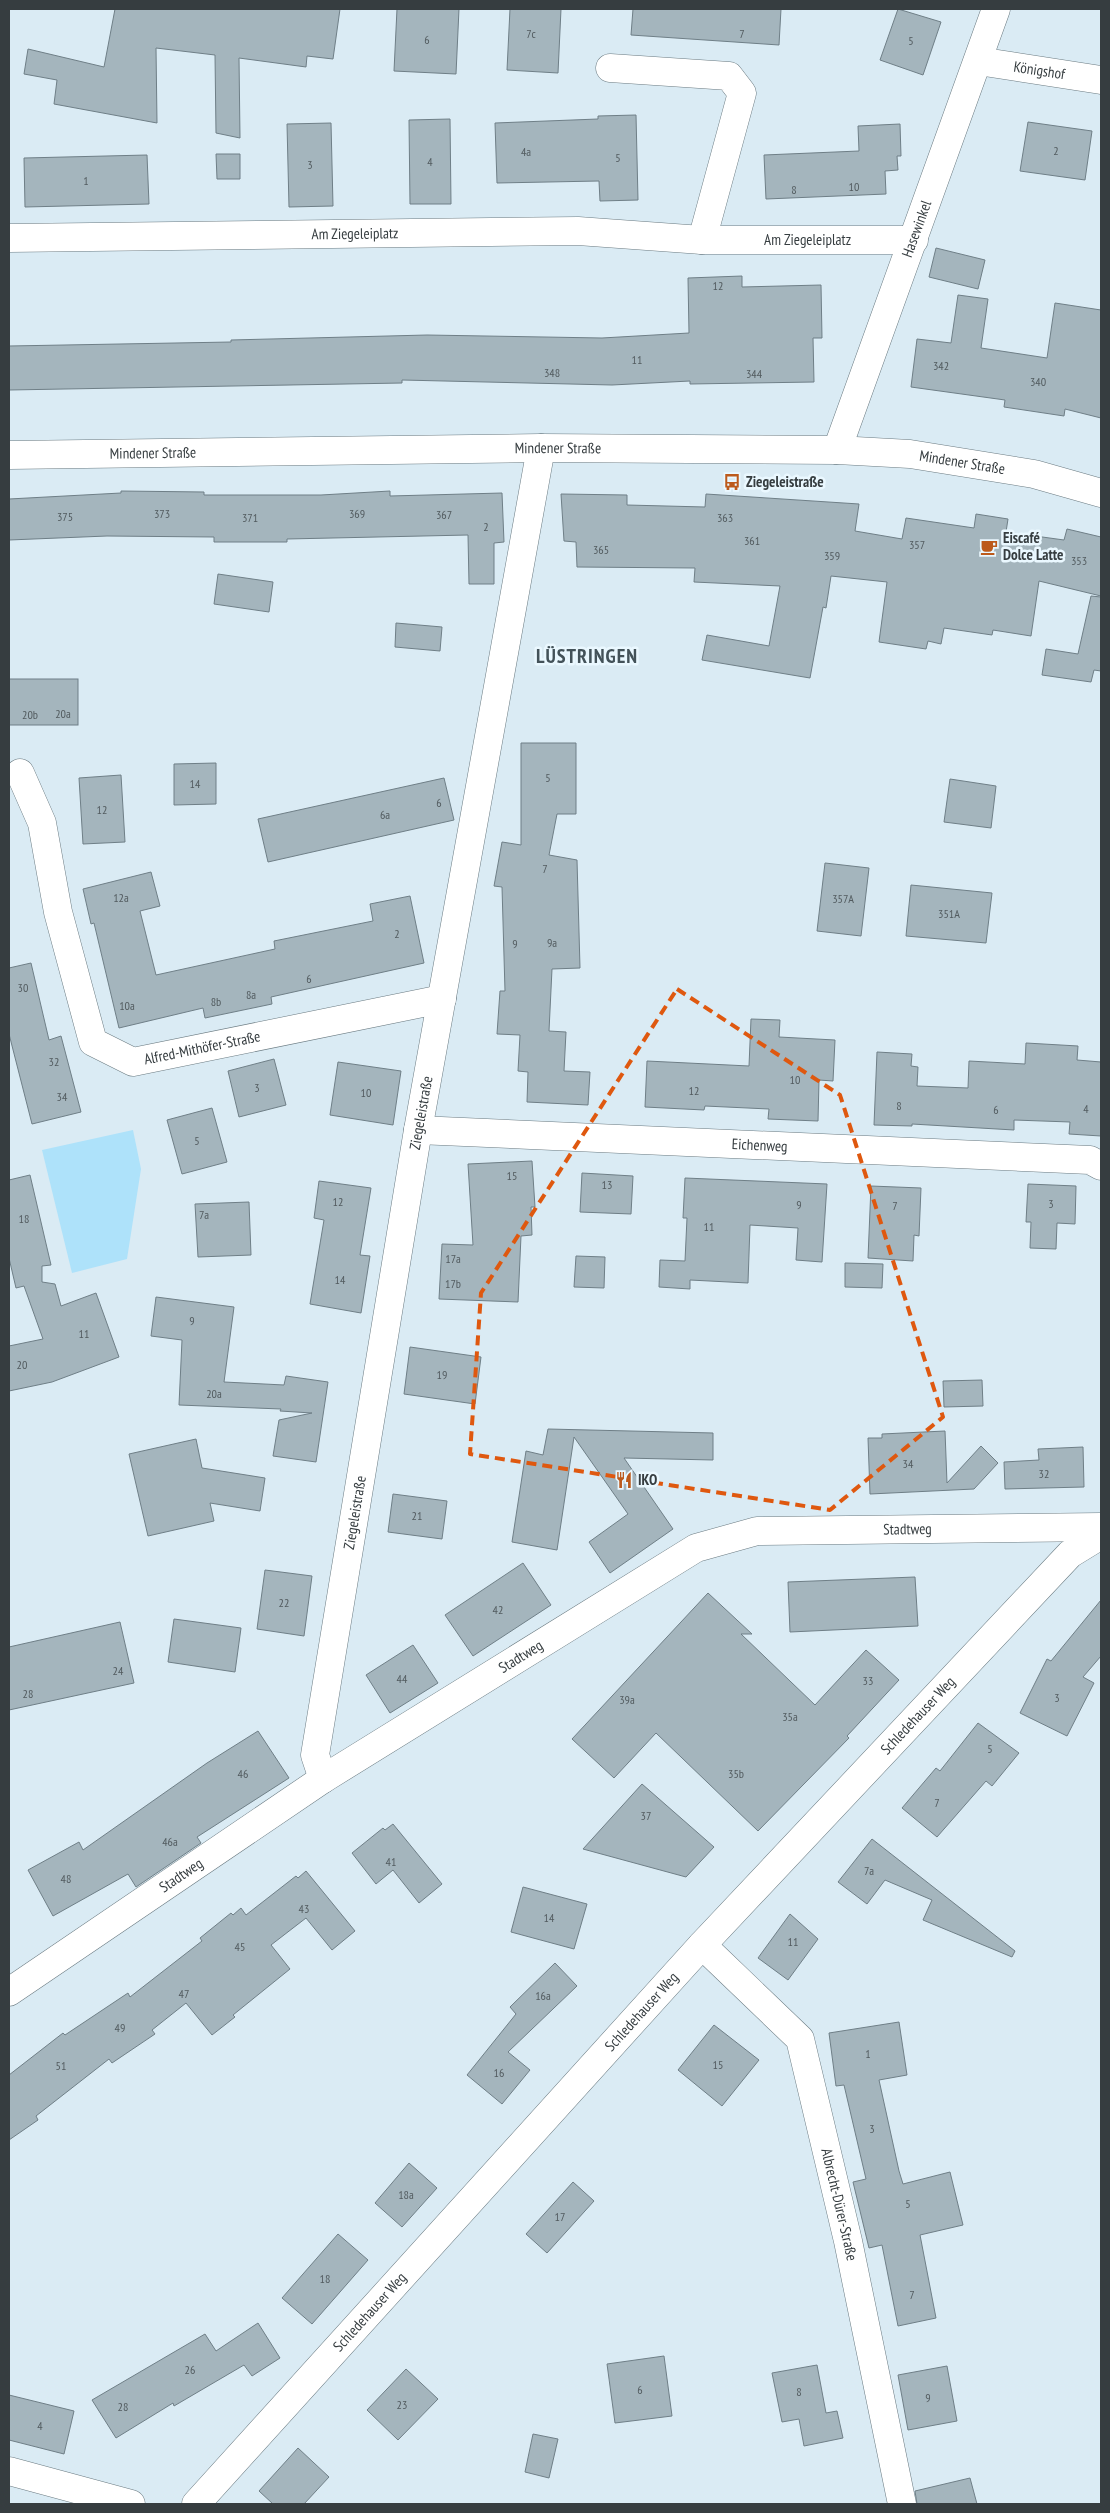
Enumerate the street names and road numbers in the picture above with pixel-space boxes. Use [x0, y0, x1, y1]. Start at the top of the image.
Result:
street label: Königshof [1012, 57, 1067, 83]
street label: Hasewinkel [897, 197, 935, 260]
street label: Am Ziegeleiplatz [311, 223, 399, 243]
street label: Am Ziegeleiplatz [764, 230, 851, 249]
street label: Mindener Straße [515, 438, 601, 457]
street label: Mindener Straße [110, 443, 196, 463]
street label: Mindener Straße [918, 446, 1006, 478]
street label: Alfred-Mithöfer-Straße [142, 1026, 262, 1069]
street label: Ziegeleistraße [405, 1075, 437, 1151]
street label: Eichenweg [731, 1134, 788, 1155]
street label: Ziegeleistraße [339, 1474, 370, 1551]
street label: Stadtweg [883, 1519, 932, 1539]
street label: Stadtweg [495, 1635, 546, 1677]
street label: Schledehauser Weg [876, 1672, 959, 1758]
street label: Stadtweg [155, 1853, 206, 1896]
street label: Schledehauser Weg [601, 1968, 682, 2055]
street label: Albrecht-Dürer-Straße [817, 2146, 862, 2262]
street label: Schledehauser Weg [329, 2268, 410, 2355]

